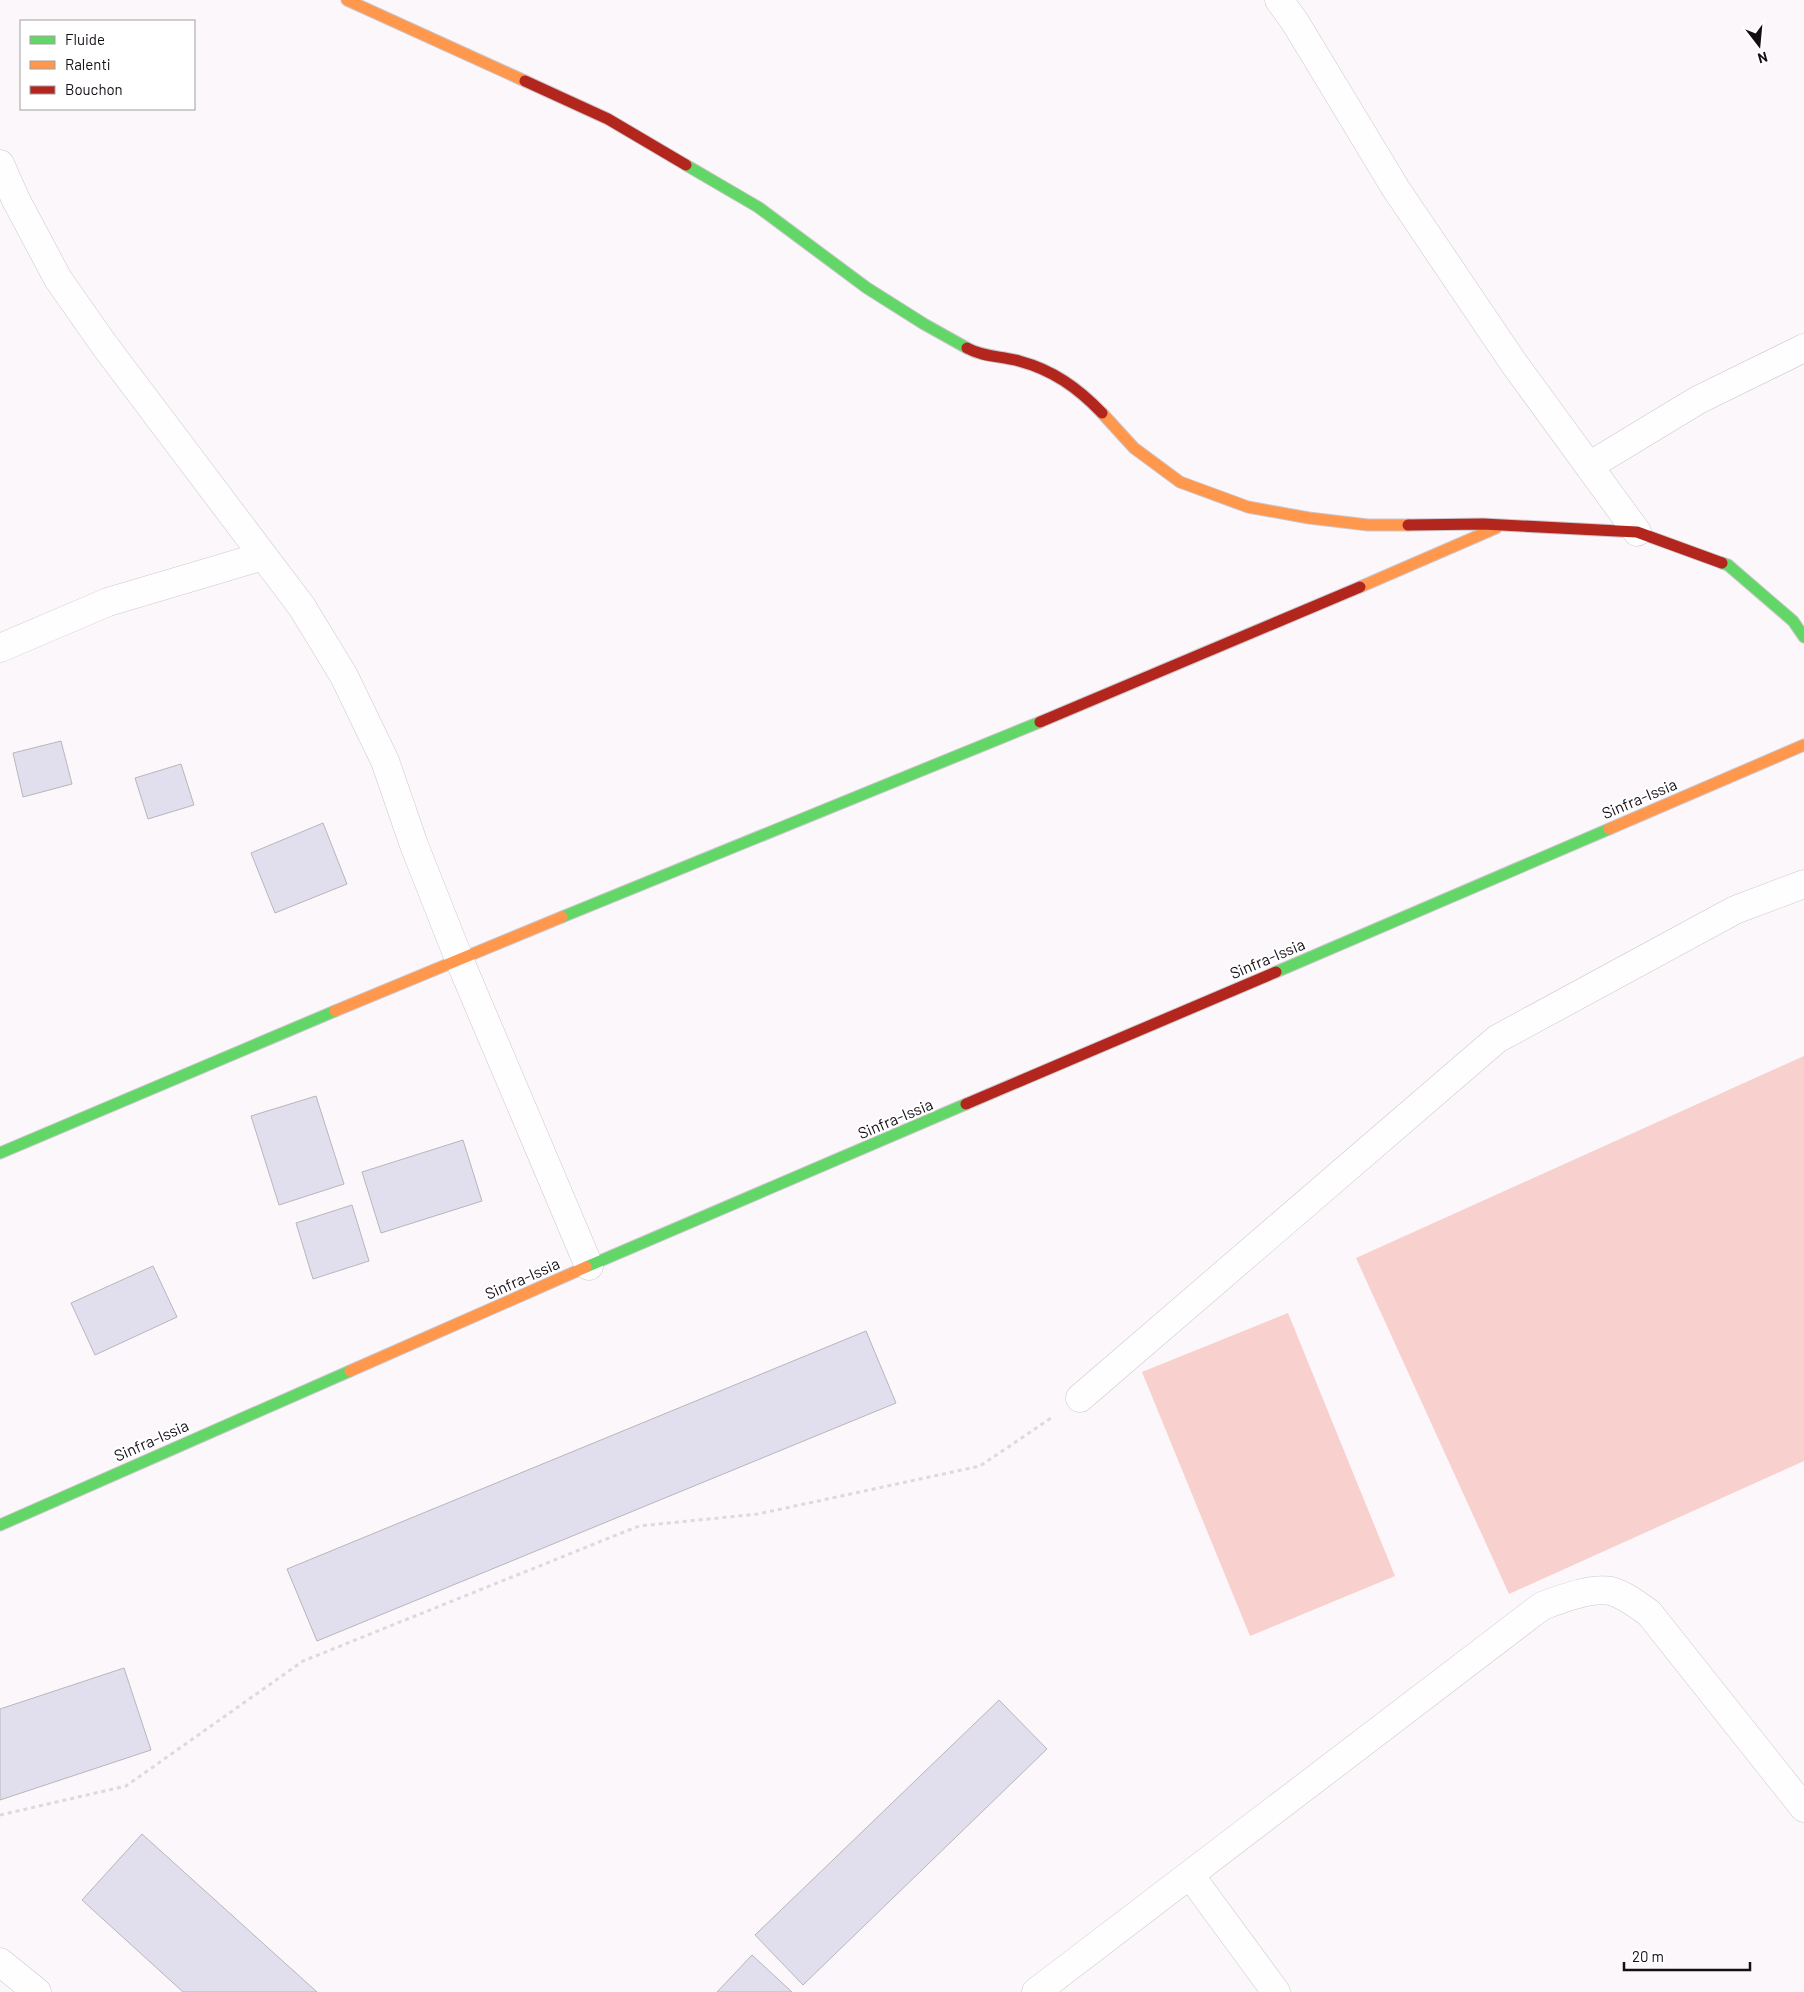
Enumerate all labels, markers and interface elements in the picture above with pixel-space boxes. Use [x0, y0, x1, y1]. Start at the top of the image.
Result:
legend [20, 20, 195, 110]
north arrow [1734, 20, 1784, 70]
text: Fluide [65, 30, 105, 48]
text: N [1756, 49, 1770, 67]
text: Ralenti [65, 55, 111, 73]
text: Bouchon [65, 80, 123, 98]
street label: Sinfra-Issia [1599, 774, 1679, 822]
street label: Sinfra-Issia [1227, 934, 1307, 982]
street label: Sinfra-Issia [855, 1094, 935, 1142]
street label: Sinfra-Issia [482, 1253, 562, 1303]
street label: Sinfra-Issia [111, 1415, 191, 1465]
scale bar [1624, 1940, 1750, 1972]
text: 20 m [1632, 1947, 1664, 1965]

